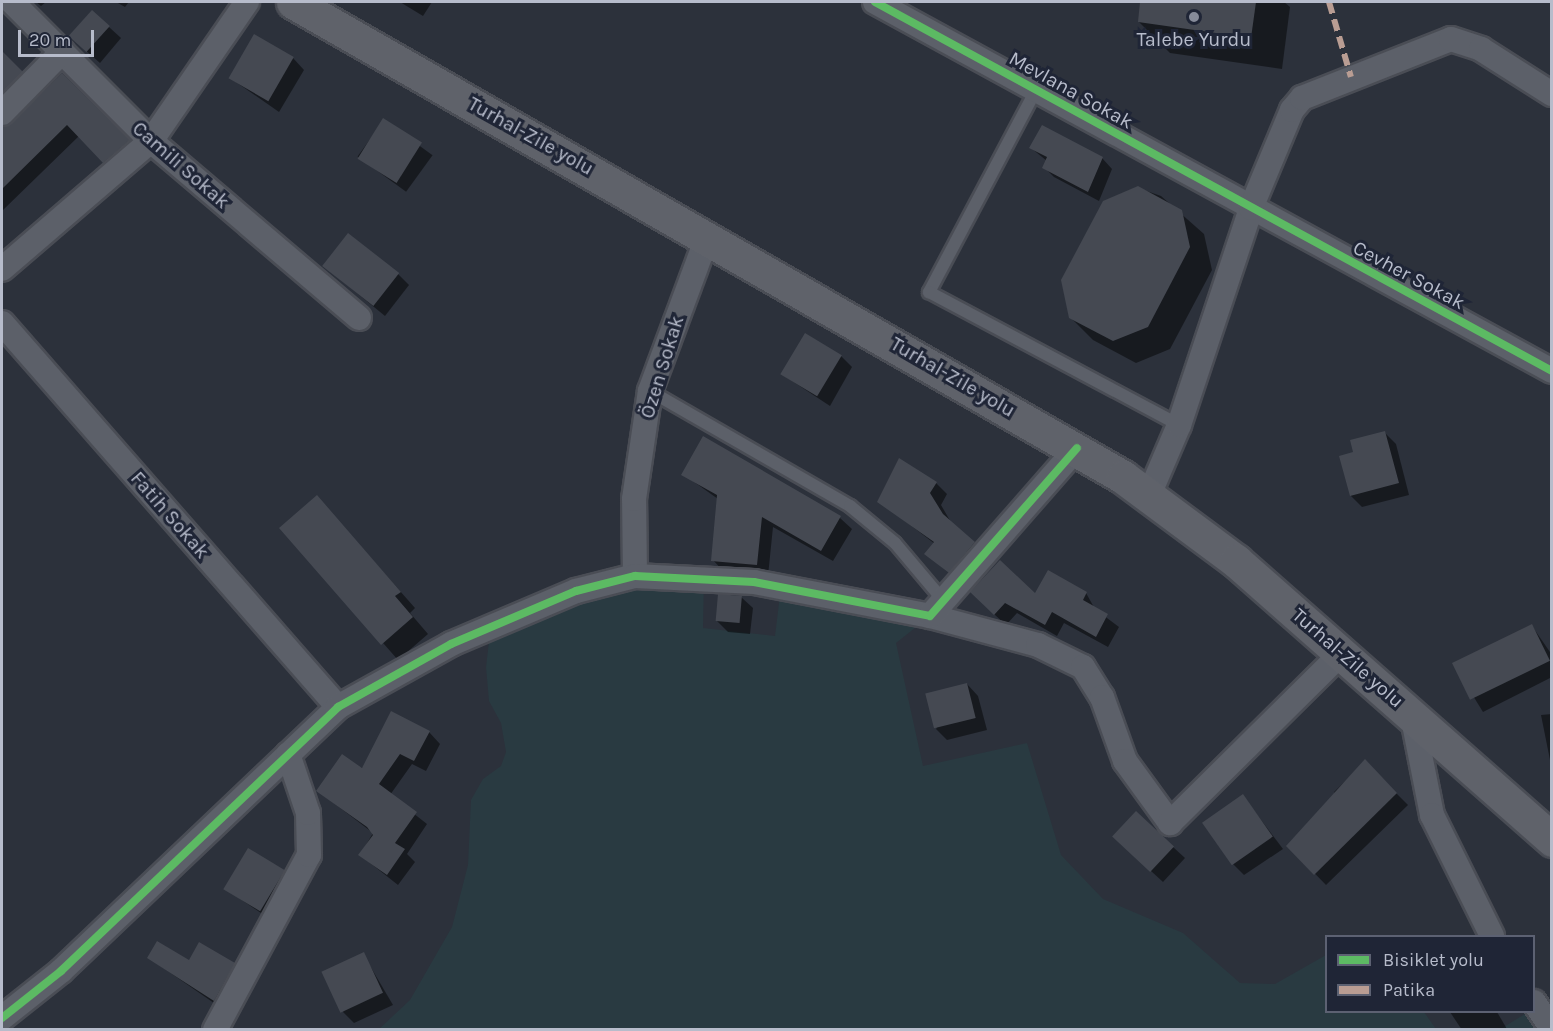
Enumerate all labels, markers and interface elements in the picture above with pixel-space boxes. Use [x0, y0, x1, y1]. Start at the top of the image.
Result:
marker: Talebe Yurdu [1187, 10, 1201, 24]
scale bar [21, 18, 98, 56]
place label: Talebe Yurdu [1137, 27, 1251, 51]
text: 20 m [29, 29, 71, 51]
street label: Mevlana Sokak [1005, 46, 1137, 134]
street label: Turhal-Zile yolu [464, 92, 598, 180]
street label: Camili Sokak [128, 116, 234, 214]
street label: Cevher Sokak [1349, 235, 1469, 315]
street label: Özen Sokak [635, 313, 689, 421]
street label: Turhal-Zile yolu [886, 332, 1020, 422]
street label: Fatih Sokak [126, 466, 214, 564]
street label: Turhal-Zile yolu [1287, 603, 1409, 713]
legend [1325, 935, 1535, 1013]
text: Bisiklet yolu [1383, 949, 1484, 971]
text: Patika [1383, 979, 1435, 1001]

